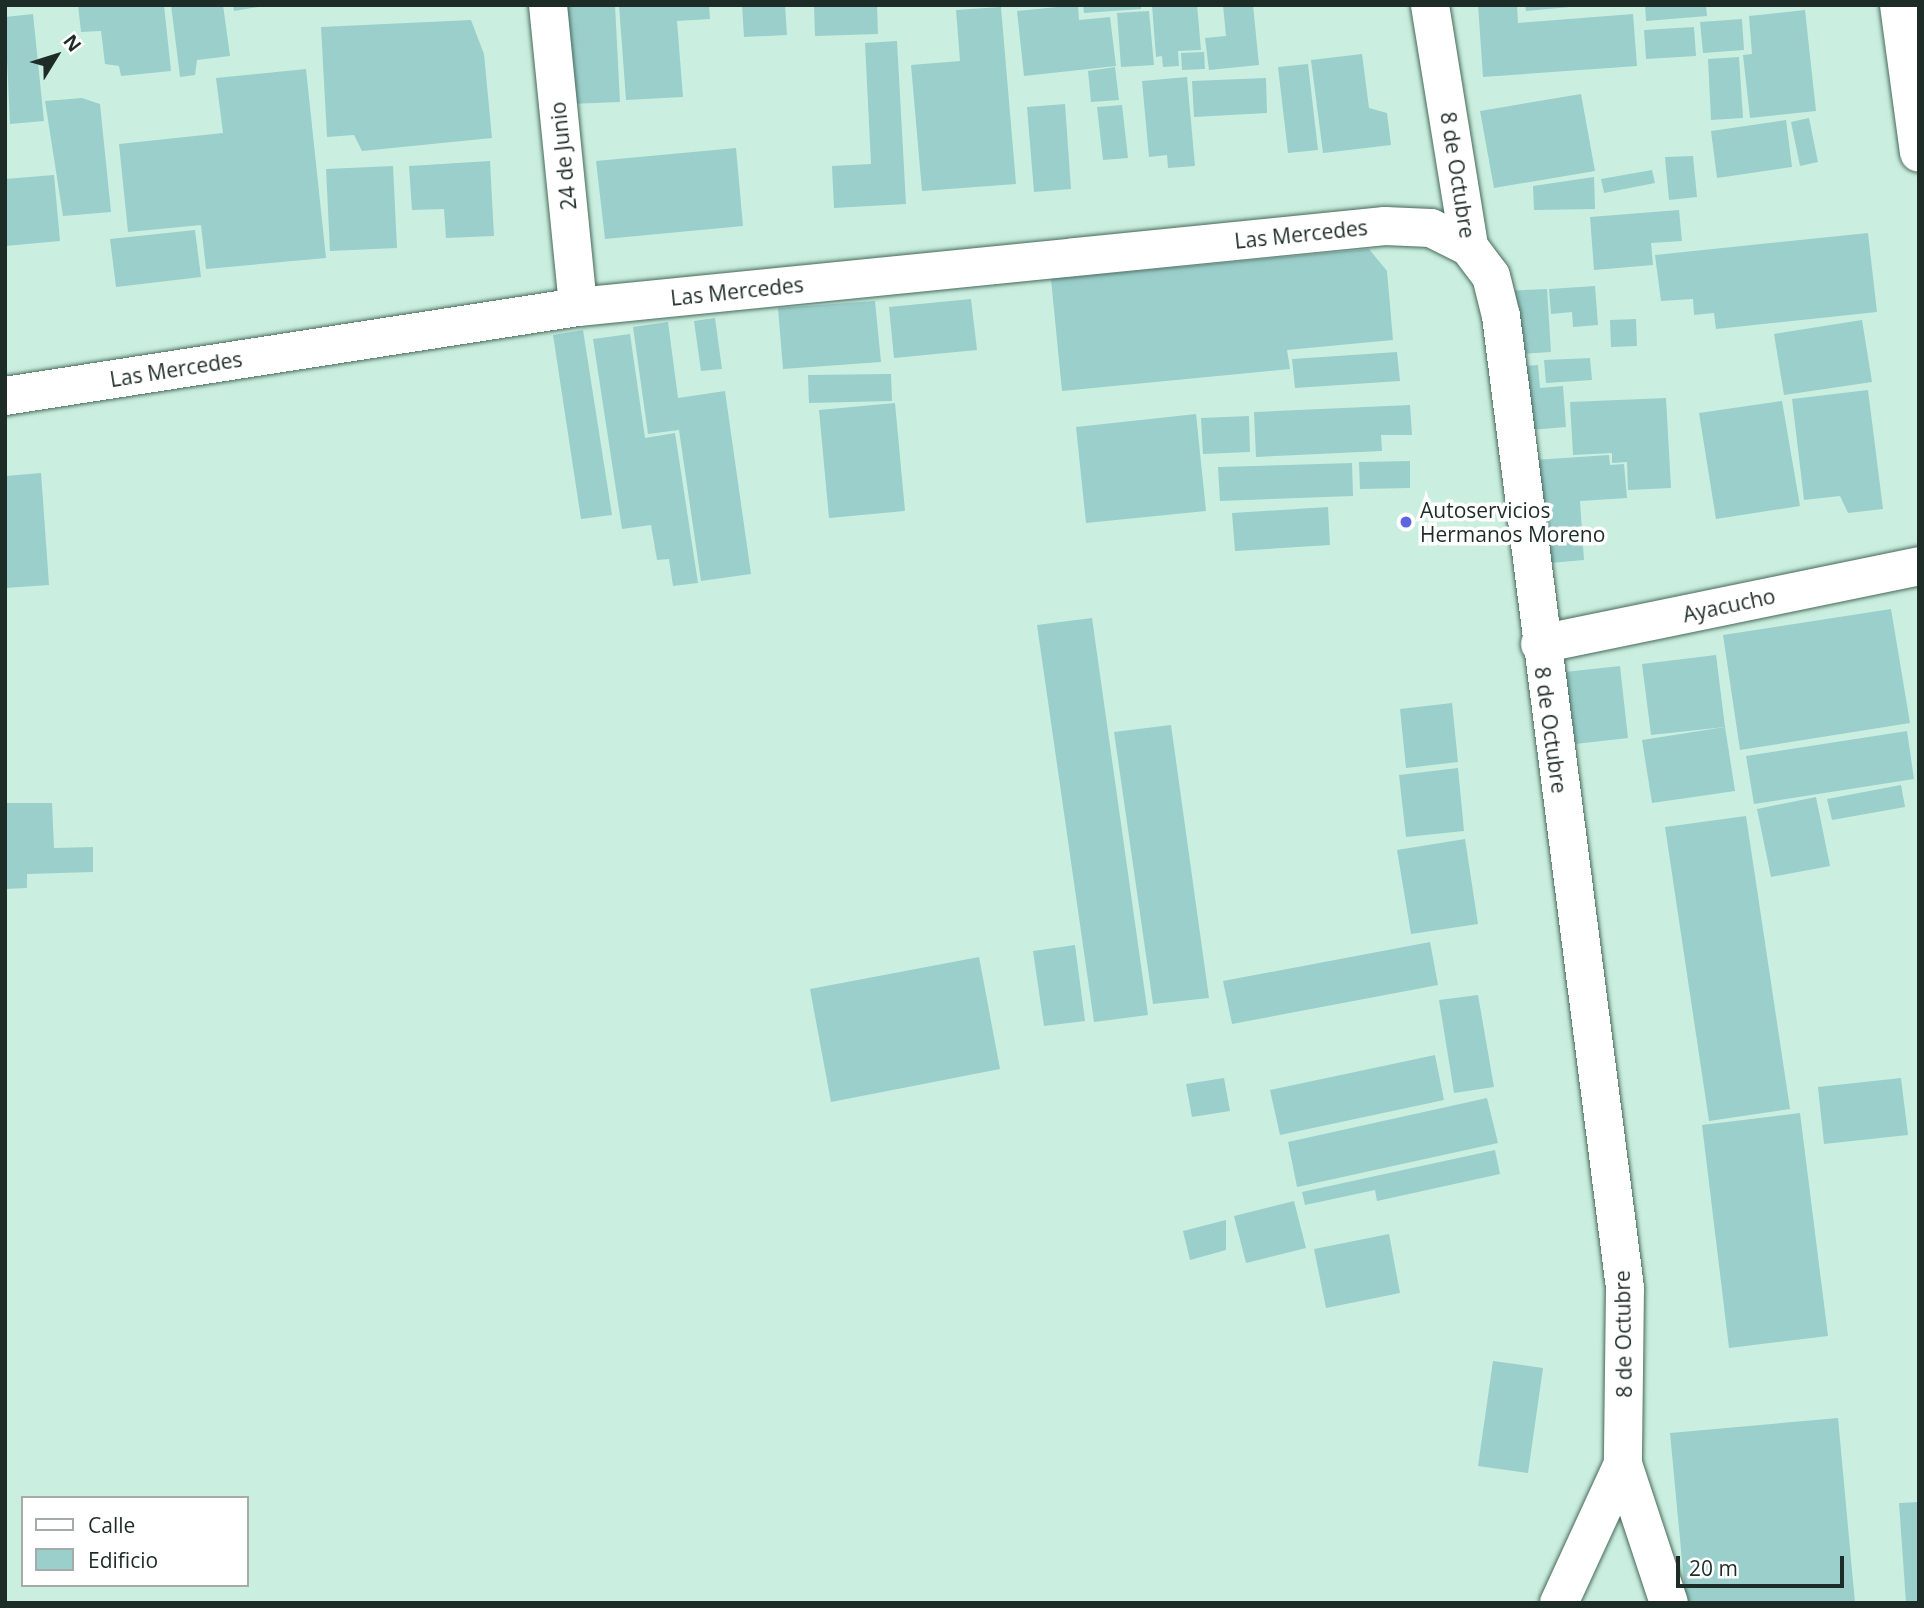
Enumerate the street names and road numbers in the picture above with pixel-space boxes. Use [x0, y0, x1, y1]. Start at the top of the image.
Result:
street label: 24 de Junio [545, 101, 581, 211]
street label: 8 de Octubre [1436, 110, 1480, 240]
street label: Las Mercedes [1233, 214, 1369, 254]
street label: Las Mercedes [669, 271, 805, 311]
street label: Las Mercedes [108, 346, 244, 392]
street label: Ayacucho [1680, 583, 1778, 627]
street label: 8 de Octubre [1530, 665, 1572, 795]
street label: 8 de Octubre [1609, 1270, 1637, 1398]

